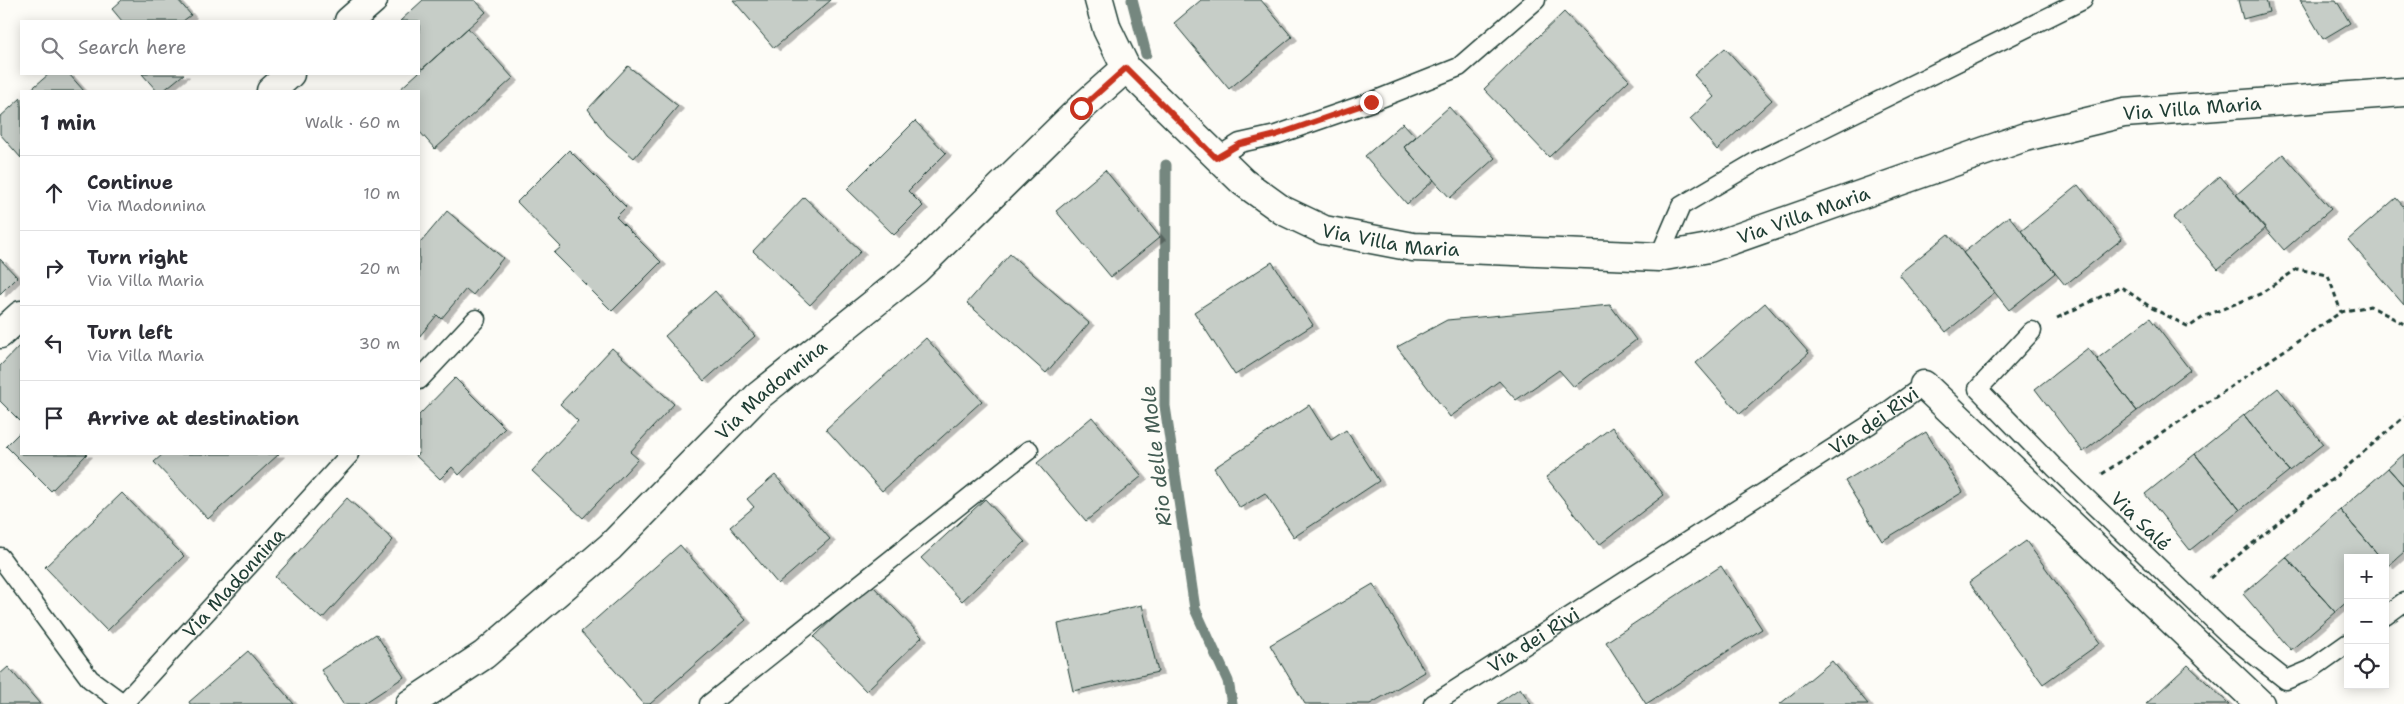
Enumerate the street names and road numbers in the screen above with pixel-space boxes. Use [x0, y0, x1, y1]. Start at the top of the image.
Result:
street label: Via Villa Maria [2122, 91, 2262, 126]
street label: Via Villa Maria [1734, 180, 1873, 250]
street label: Via Villa Maria [1320, 218, 1460, 262]
street label: Via Madonnina [710, 334, 832, 446]
street label: Via dei Rivi [1824, 381, 1924, 461]
street label: Via Salé [2105, 486, 2176, 556]
street label: Via Madonnina [177, 522, 290, 644]
street label: Via dei Rivi [1483, 602, 1584, 679]

